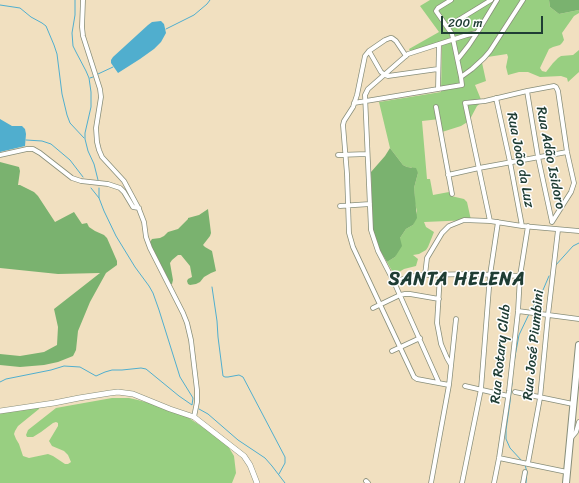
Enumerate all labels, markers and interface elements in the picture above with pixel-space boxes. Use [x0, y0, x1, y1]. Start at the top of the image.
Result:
scale bar [443, 8, 545, 34]
text: 200 m [448, 12, 482, 34]
street label: Rua Adão Isidoro [532, 105, 568, 211]
street label: Rua João da Luz [503, 111, 537, 209]
district label: SANTA HELENA [389, 269, 525, 291]
street label: Rua José Piumbini [520, 289, 548, 401]
street label: Rua Rotary Club [487, 304, 515, 404]

